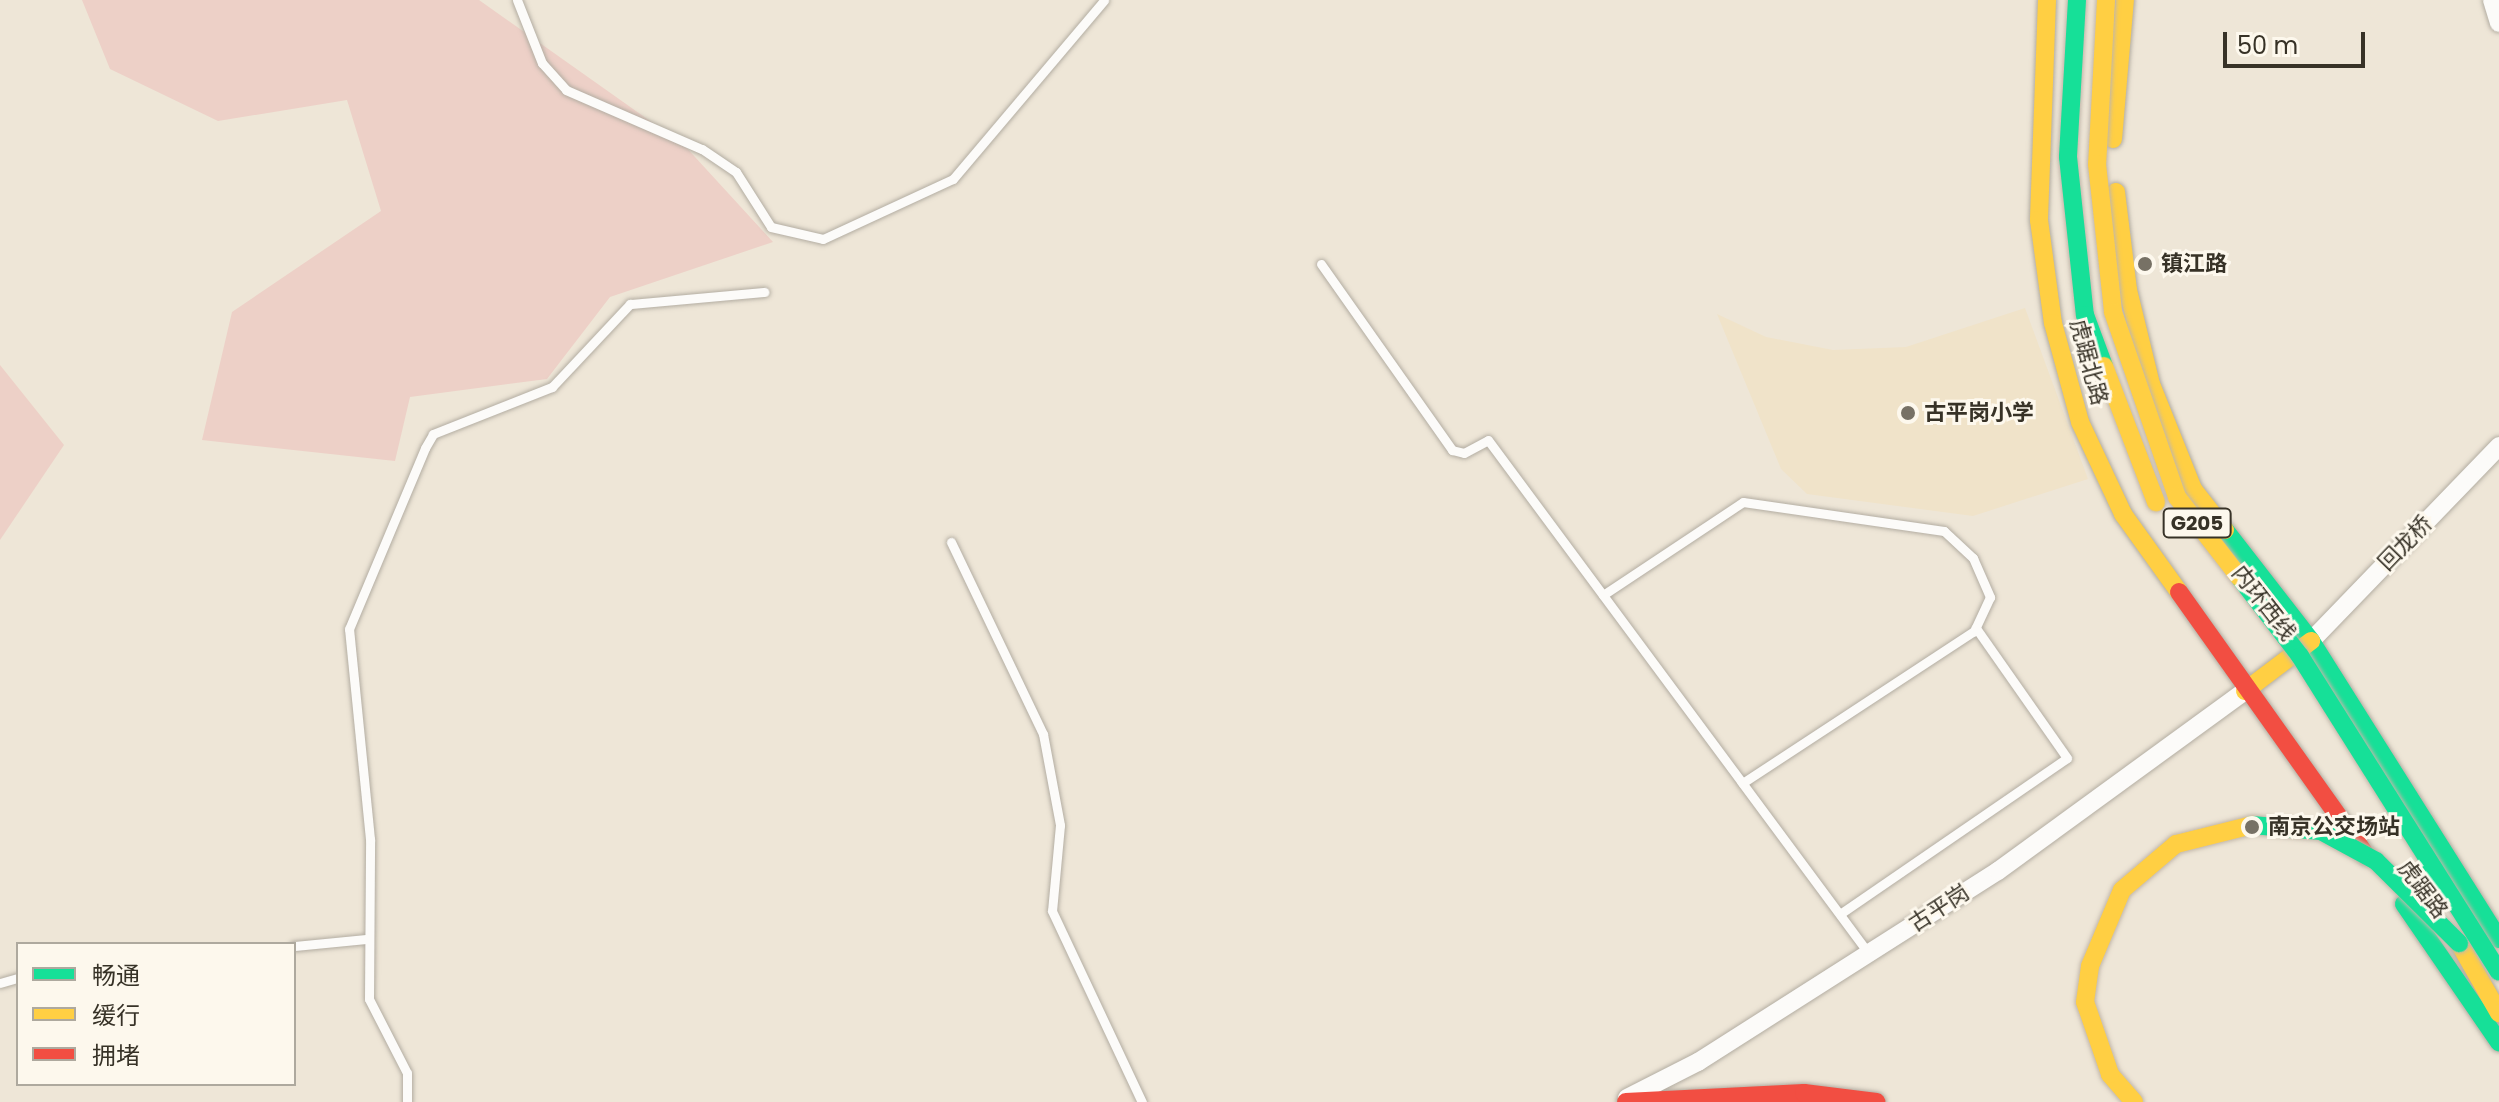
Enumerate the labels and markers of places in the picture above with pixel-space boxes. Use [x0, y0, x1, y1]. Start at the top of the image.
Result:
place label: 镇江路 [2161, 251, 2227, 277]
marker: 镇江路 [2136, 255, 2154, 273]
place label: 古平岗小学 [1924, 400, 2034, 426]
marker: 古平岗小学 [1899, 404, 1917, 422]
place label: 南京公交场站 [2268, 814, 2400, 840]
marker: 南京公交场站 [2243, 818, 2261, 836]

